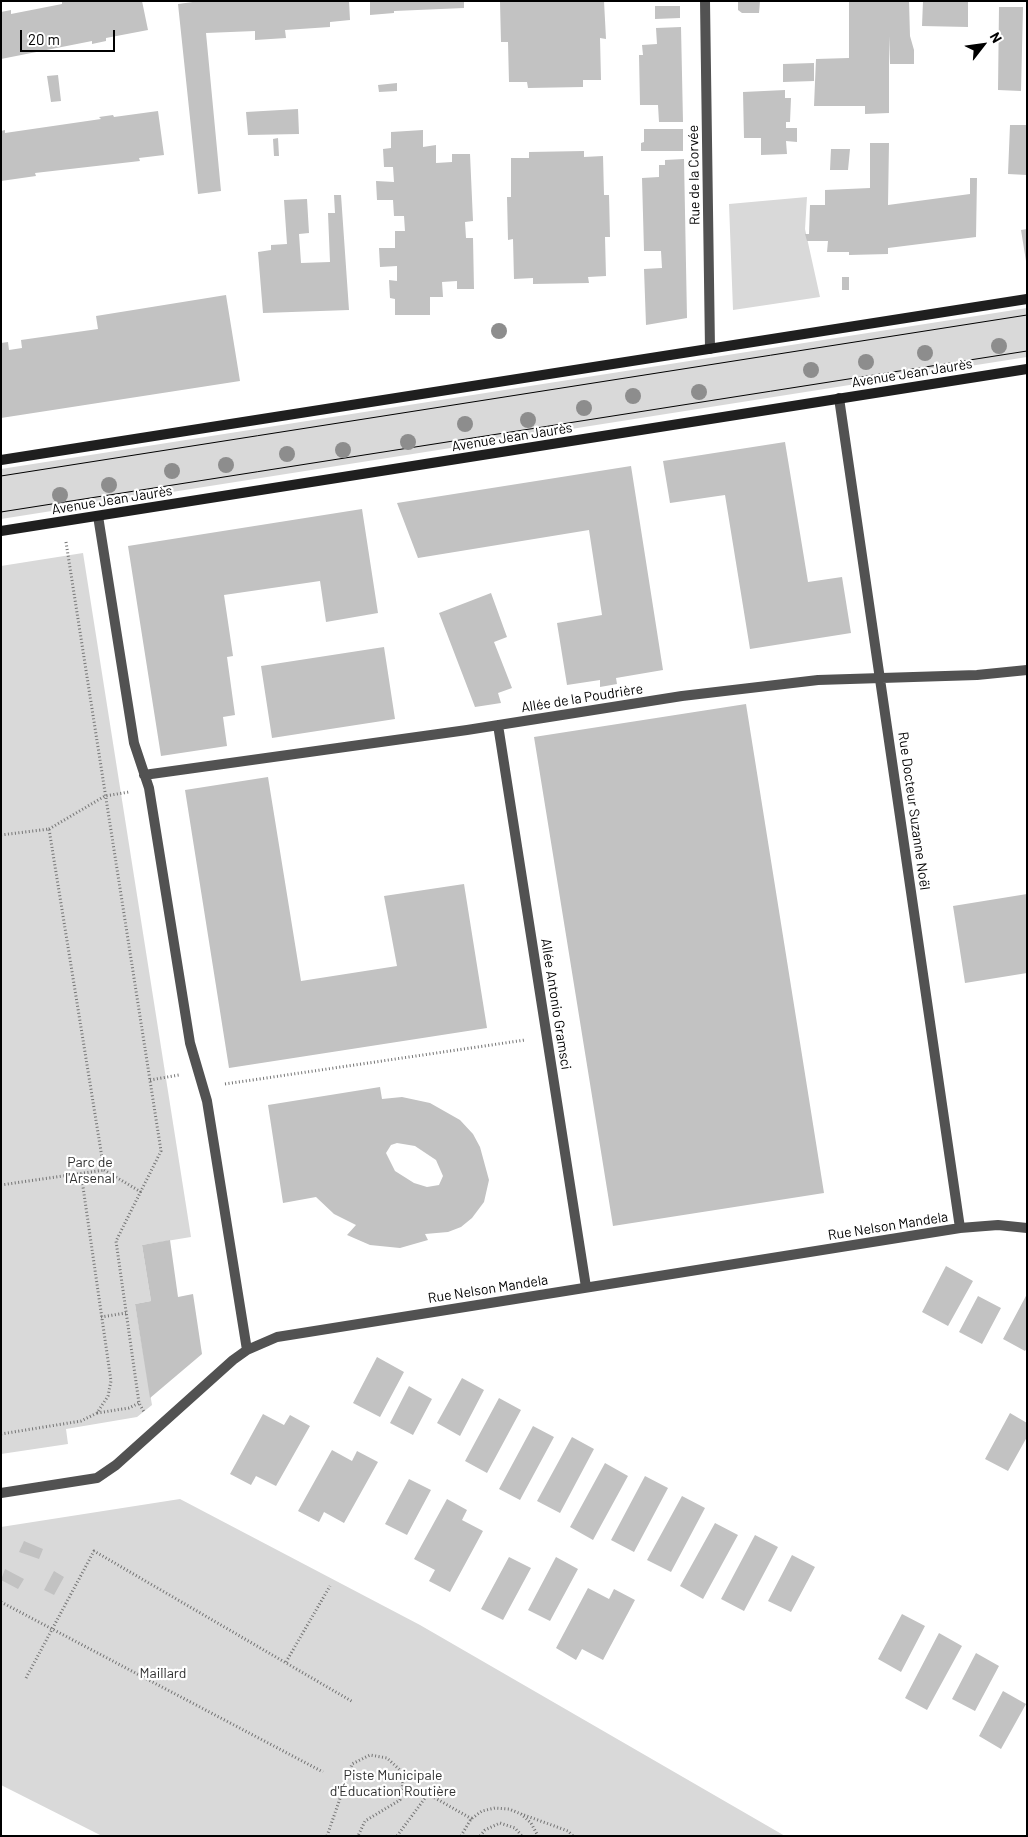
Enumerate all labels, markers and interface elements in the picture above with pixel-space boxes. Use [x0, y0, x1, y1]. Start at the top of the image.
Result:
scale bar [22, 20, 118, 52]
north arrow [958, 20, 1008, 70]
text: N [987, 29, 1006, 46]
text: 20 m [28, 30, 60, 48]
street label: Rue de la Corvée [685, 125, 703, 225]
street label: Avenue Jean Jaurès [850, 355, 974, 391]
street label: Avenue Jean Jaurès [450, 419, 574, 455]
street label: Avenue Jean Jaurès [50, 482, 174, 518]
street label: Allée de la Poudrière [520, 680, 644, 716]
street label: Rue Docteur Suzanne Noël [895, 731, 933, 891]
street label: Allée Antonio Gramsci [537, 937, 575, 1071]
park label: Parc de l'Arsenal [65, 1154, 115, 1186]
street label: Rue Nelson Mandela [827, 1208, 949, 1244]
street label: Rue Nelson Mandela [427, 1271, 549, 1307]
park label: Maillard [140, 1665, 186, 1681]
park label: Piste Municipale d'Éducation Routière [330, 1767, 456, 1800]

